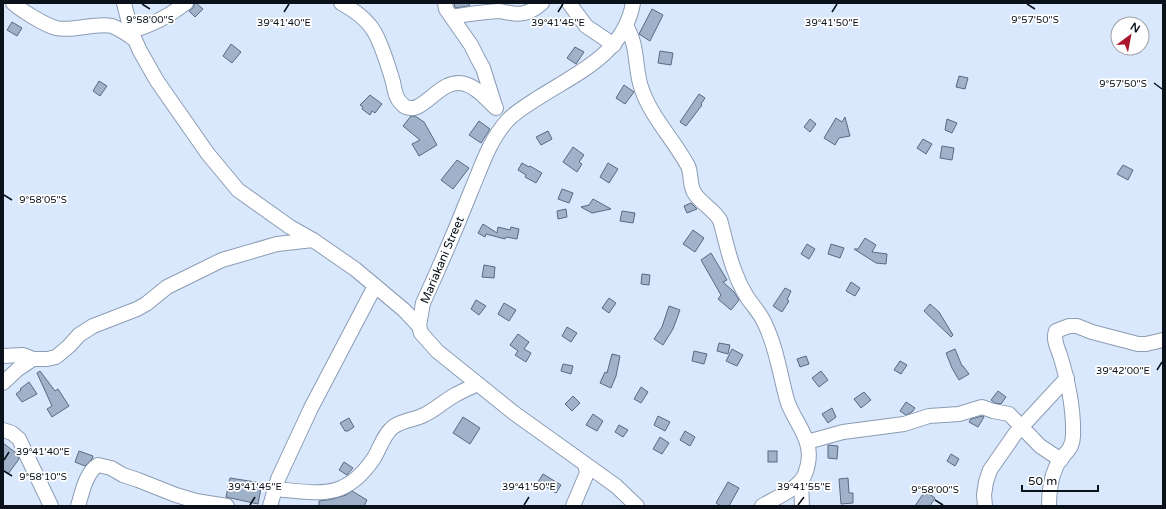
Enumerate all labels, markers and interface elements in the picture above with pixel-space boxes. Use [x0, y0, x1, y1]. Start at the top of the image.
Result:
text: 9°58'00"S [126, 14, 174, 26]
text: 9°57'50"S [1011, 14, 1059, 26]
north arrow [1110, 16, 1150, 56]
text: 39°41'40"E [257, 17, 311, 29]
text: 39°41'45"E [531, 17, 585, 29]
text: 39°41'50"E [805, 17, 859, 29]
text: N [1128, 20, 1142, 36]
text: 9°57'50"S [1099, 78, 1147, 90]
text: 9°58'05"S [19, 194, 67, 206]
street label: Mariakani Street [417, 214, 467, 306]
text: 39°42'00"E [1096, 365, 1150, 377]
text: 39°41'40"E [16, 446, 70, 458]
scale bar [1022, 467, 1098, 493]
text: 9°58'10"S [19, 471, 67, 483]
text: 50 m [1028, 474, 1057, 488]
text: 39°41'45"E [228, 481, 282, 493]
text: 39°41'50"E [502, 481, 556, 493]
text: 39°41'55"E [777, 481, 831, 493]
text: 9°58'00"S [911, 484, 959, 496]

